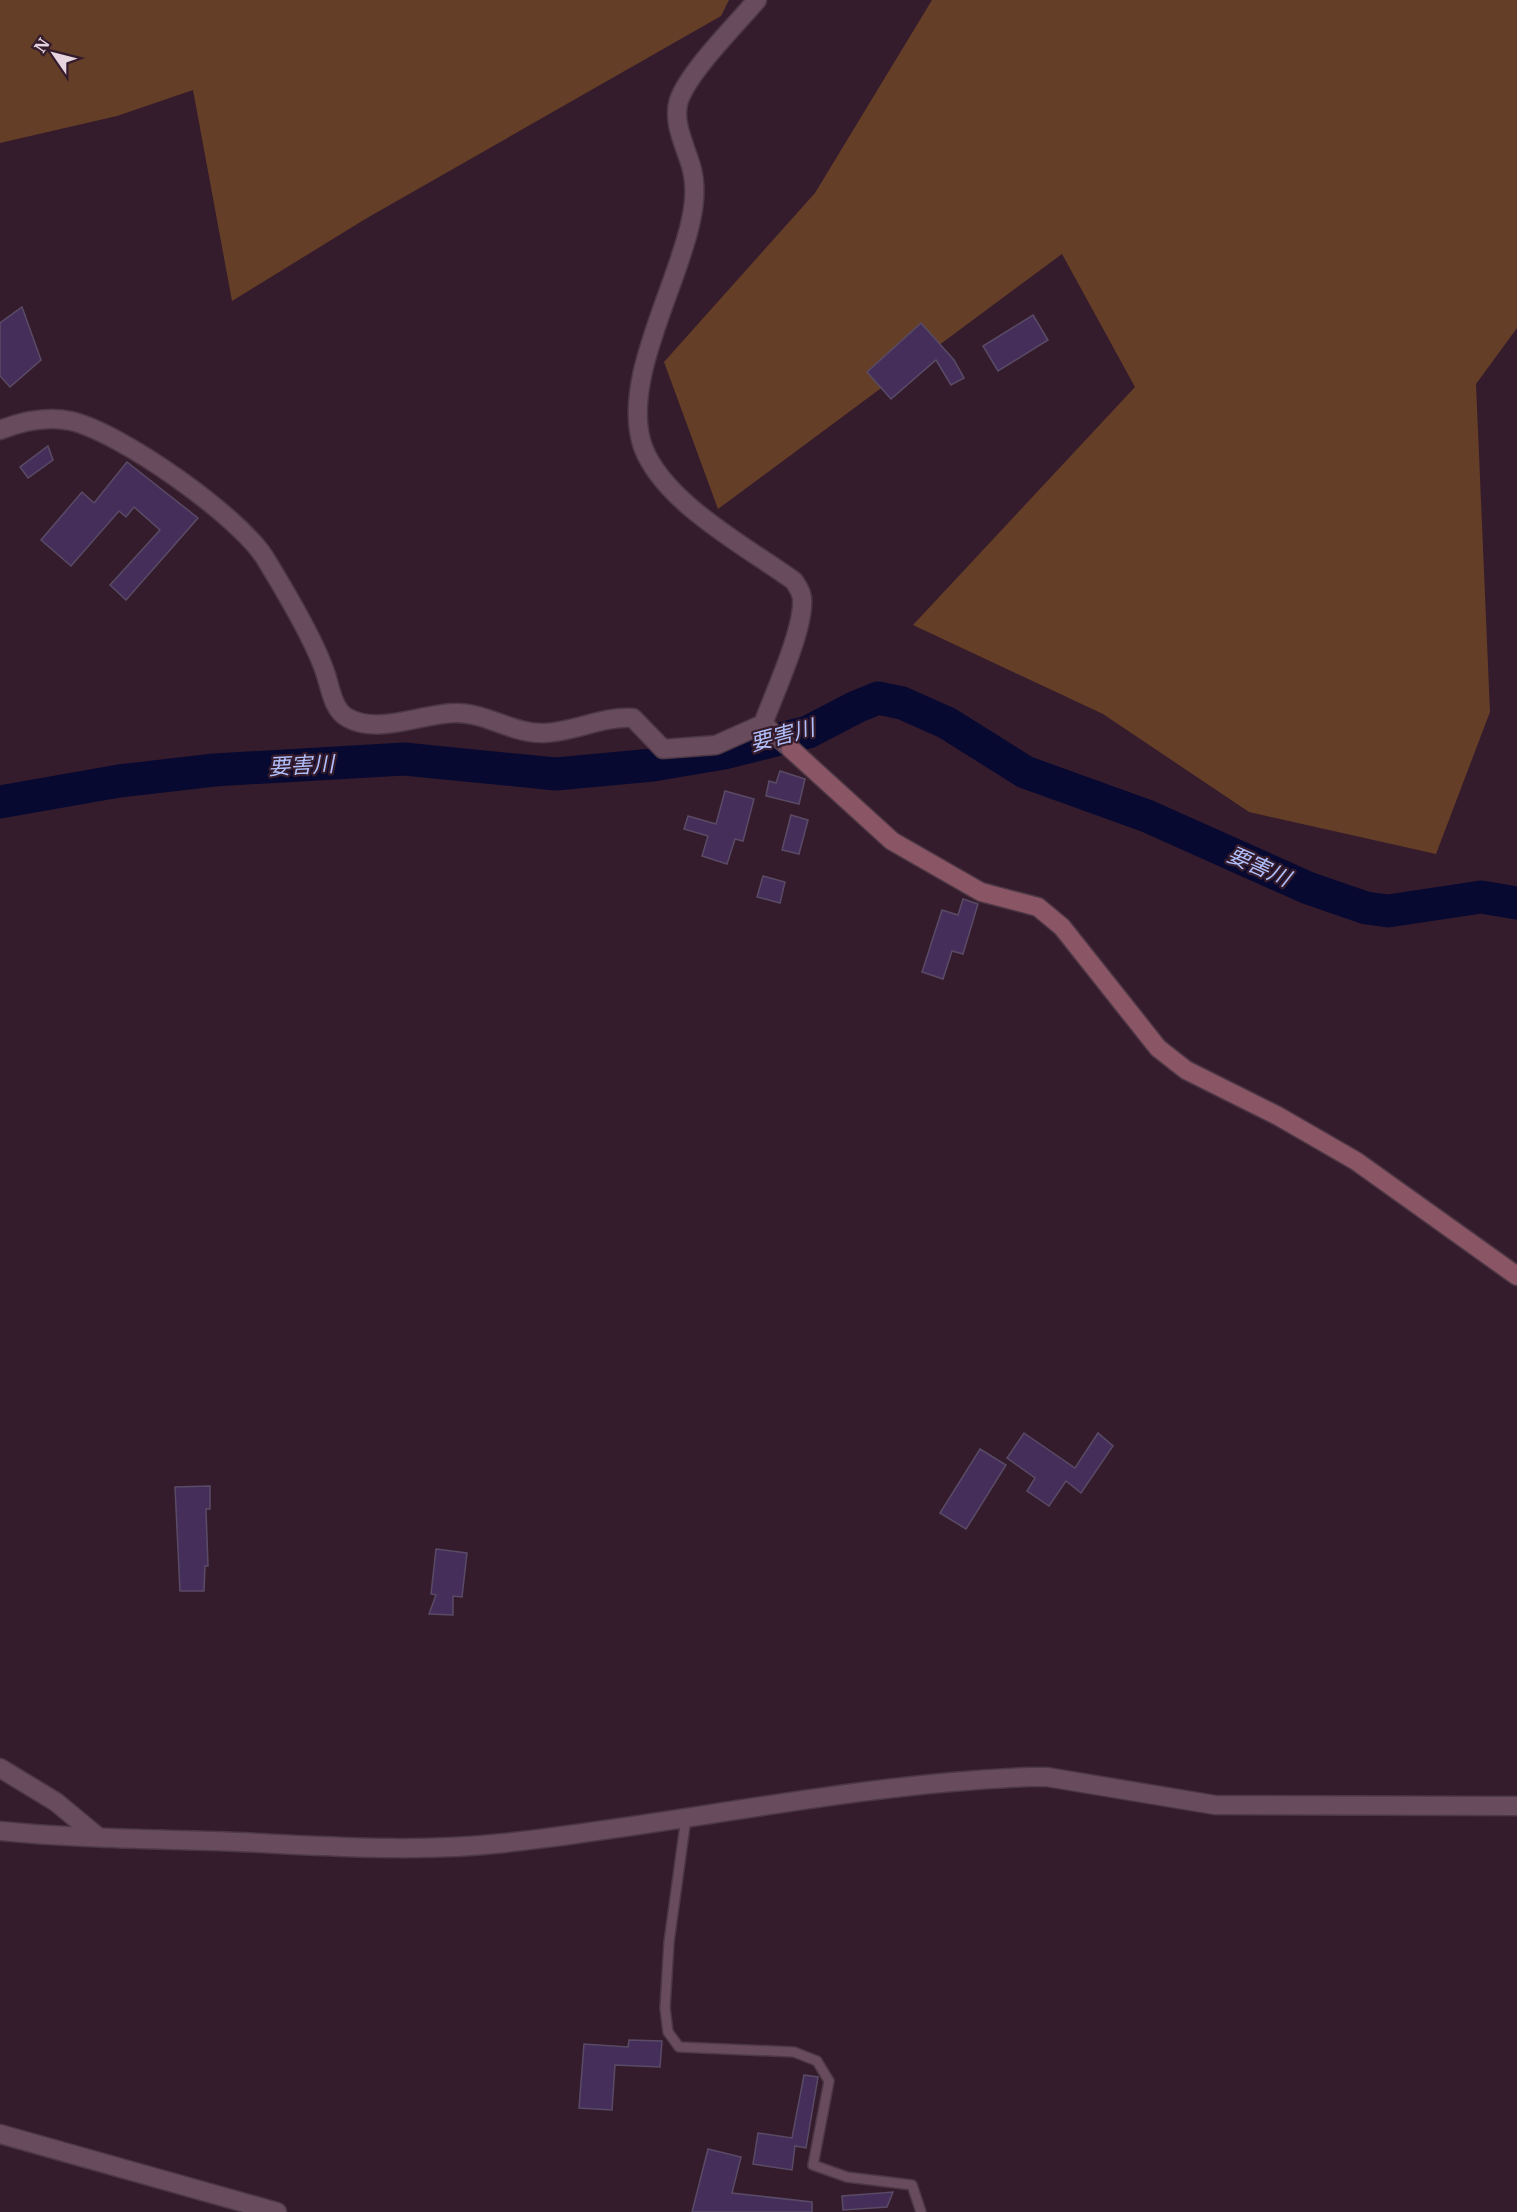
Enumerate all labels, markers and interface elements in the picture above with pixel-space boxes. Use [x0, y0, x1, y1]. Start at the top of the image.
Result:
north arrow [24, 24, 84, 84]
text: N [30, 34, 54, 56]
water label: 要害川 [746, 712, 819, 757]
water label: 要害川 [267, 749, 337, 781]
water label: 要害川 [1223, 840, 1297, 893]

